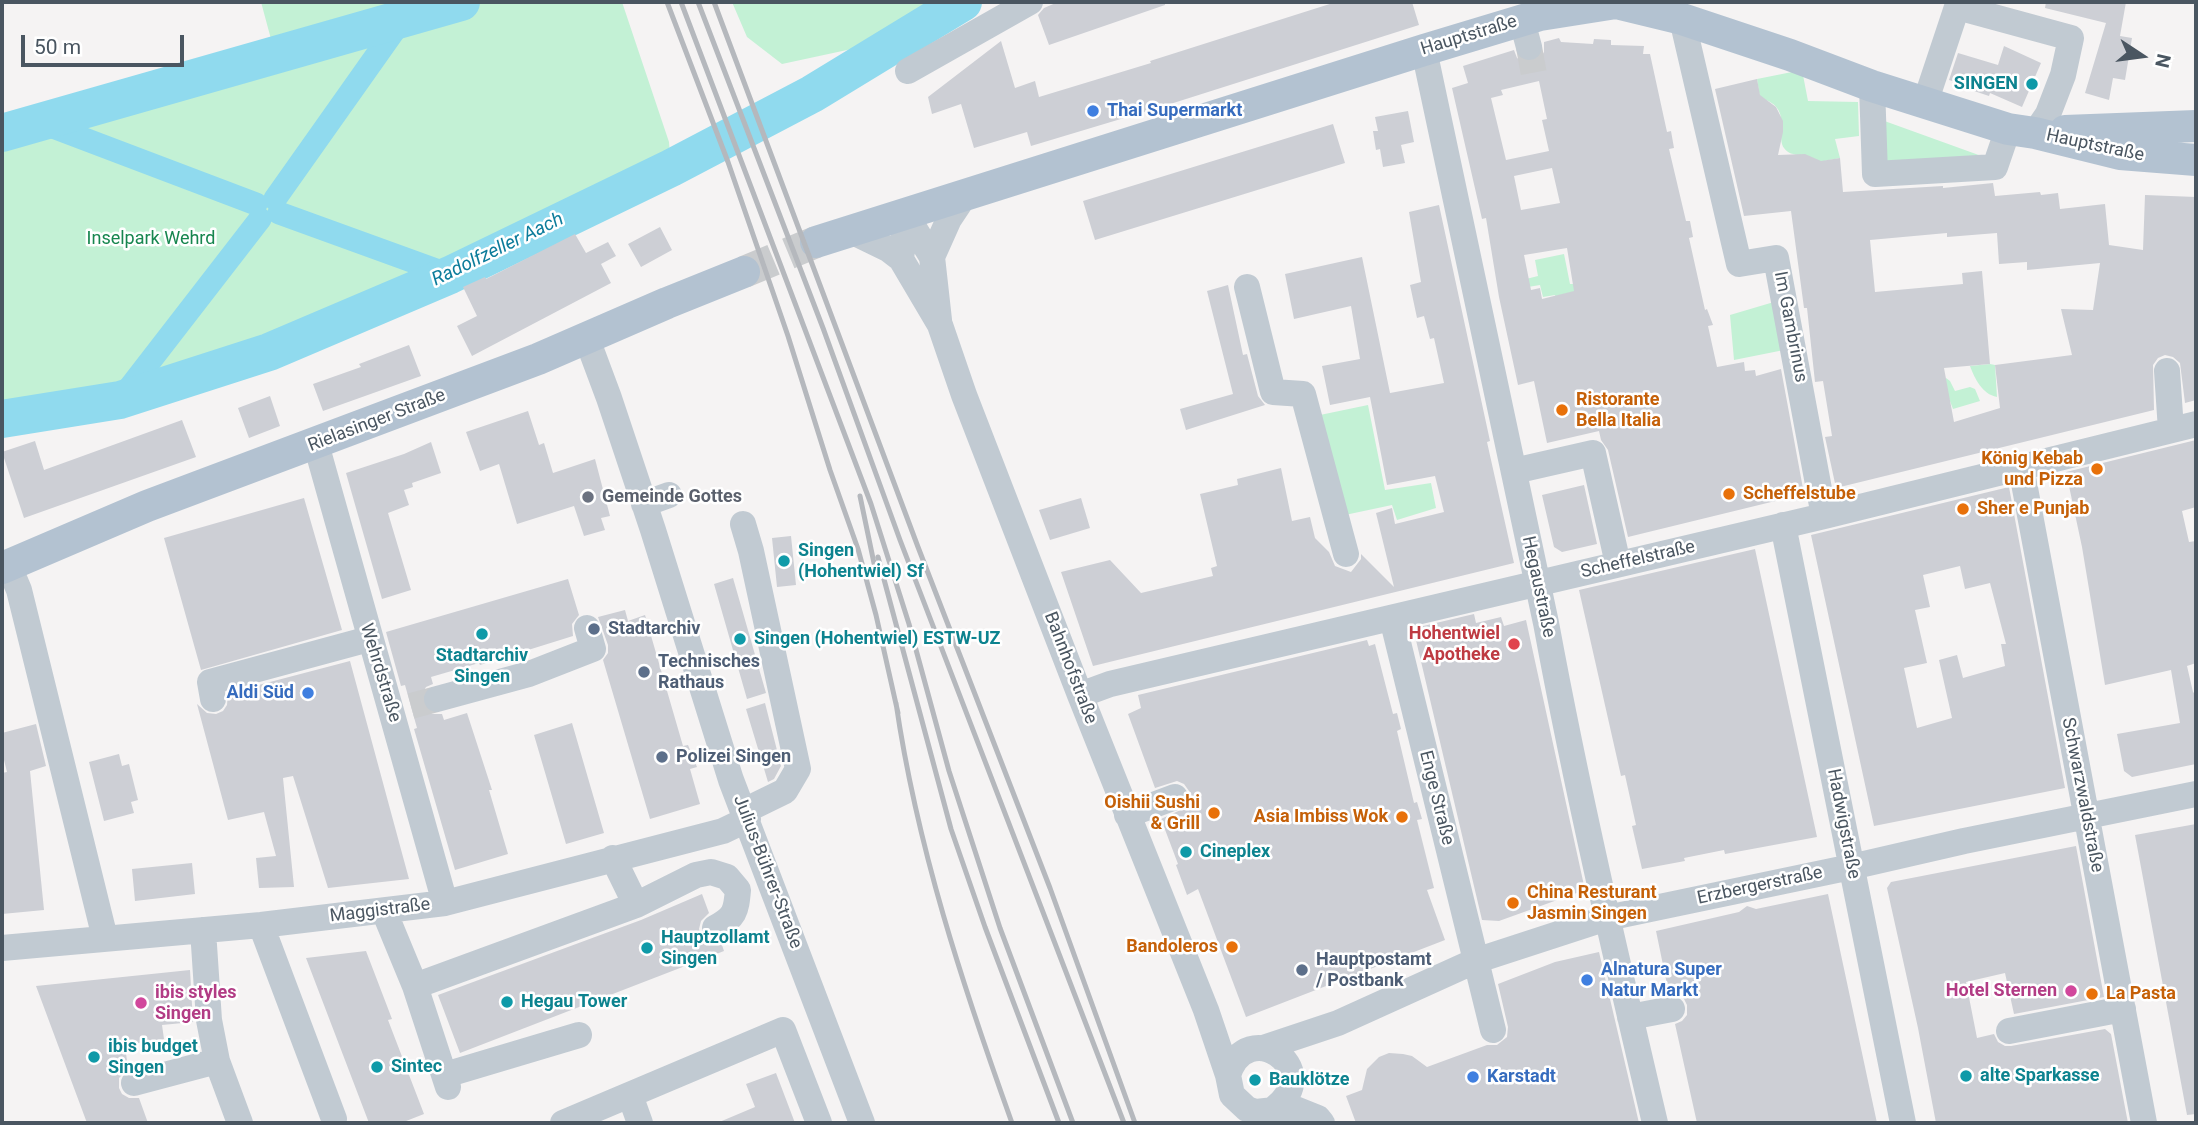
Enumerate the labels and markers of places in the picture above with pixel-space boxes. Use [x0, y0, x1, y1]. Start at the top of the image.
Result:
place label: SINGEN [1954, 73, 2018, 95]
marker: SINGEN [2024, 76, 2040, 92]
place label: Thai Supermarkt [1107, 100, 1242, 122]
marker: Thai Supermarkt [1085, 103, 1101, 119]
place label: Ristorante Bella Italia [1576, 389, 1661, 432]
marker: Ristorante Bella Italia [1554, 402, 1570, 418]
place label: König Kebab und Pizza [1981, 448, 2083, 490]
marker: König Kebab und Pizza [2089, 461, 2105, 477]
place label: Scheffelstube [1743, 483, 1856, 505]
place label: Gemeinde Gottes [602, 486, 742, 508]
marker: Scheffelstube [1721, 486, 1737, 502]
marker: Gemeinde Gottes [580, 489, 596, 505]
place label: Sher e Punjab [1977, 498, 2089, 520]
marker: Sher e Punjab [1955, 501, 1971, 517]
place label: Singen (Hohentwiel) Sf [798, 540, 924, 582]
marker: Singen (Hohentwiel) Sf [776, 553, 792, 569]
place label: Stadtarchiv [608, 618, 700, 640]
marker: Stadtarchiv [586, 621, 602, 637]
place label: Hohentwiel Apotheke [1409, 623, 1500, 666]
marker: Stadtarchiv Singen [474, 626, 490, 642]
place label: Singen (Hohentwiel) ESTW-UZ [754, 628, 1001, 650]
marker: Singen (Hohentwiel) ESTW-UZ [732, 631, 748, 647]
marker: Hohentwiel Apotheke [1506, 636, 1522, 652]
place label: Stadtarchiv Singen [436, 645, 528, 688]
place label: Technisches Rathaus [658, 651, 760, 694]
marker: Technisches Rathaus [636, 664, 652, 680]
place label: Aldi Süd [226, 682, 294, 704]
marker: Aldi Süd [300, 685, 316, 701]
place label: Polizei Singen [676, 746, 791, 768]
marker: Polizei Singen [654, 749, 670, 765]
place label: Oishii Sushi & Grill [1104, 792, 1200, 834]
marker: Oishii Sushi & Grill [1206, 805, 1222, 821]
place label: Asia Imbiss Wok [1254, 806, 1388, 828]
marker: Asia Imbiss Wok [1394, 809, 1410, 825]
place label: Cineplex [1200, 841, 1270, 863]
marker: Cineplex [1178, 844, 1194, 860]
place label: China Resturant Jasmin Singen [1527, 882, 1657, 924]
marker: China Resturant Jasmin Singen [1505, 895, 1521, 911]
place label: Hauptzollamt Singen [661, 927, 770, 970]
place label: Bandoleros [1126, 936, 1218, 958]
marker: Bandoleros [1224, 939, 1240, 955]
marker: Hauptzollamt Singen [639, 940, 655, 956]
place label: Hauptpostamt / Postbank [1316, 949, 1432, 992]
place label: Alnatura Super Natur Markt [1601, 959, 1722, 1002]
marker: Hauptpostamt / Postbank [1294, 962, 1310, 978]
marker: Alnatura Super Natur Markt [1579, 972, 1595, 988]
place label: Hotel Sternen [1946, 980, 2057, 1002]
place label: ibis styles Singen [155, 982, 237, 1024]
marker: Hotel Sternen [2063, 983, 2079, 999]
place label: La Pasta [2106, 983, 2176, 1005]
marker: La Pasta [2084, 986, 2100, 1002]
place label: Hegau Tower [521, 991, 627, 1013]
marker: Hegau Tower [499, 994, 515, 1010]
marker: ibis styles Singen [133, 995, 149, 1011]
place label: ibis budget Singen [108, 1036, 198, 1078]
marker: ibis budget Singen [86, 1049, 102, 1065]
place label: Sintec [391, 1056, 442, 1078]
marker: Sintec [369, 1059, 385, 1075]
place label: alte Sparkasse [1980, 1065, 2100, 1087]
place label: Karstadt [1487, 1066, 1556, 1088]
marker: alte Sparkasse [1958, 1068, 1974, 1084]
place label: Bauklötze [1269, 1069, 1350, 1091]
marker: Karstadt [1465, 1069, 1481, 1085]
marker: Bauklötze [1247, 1072, 1263, 1088]

